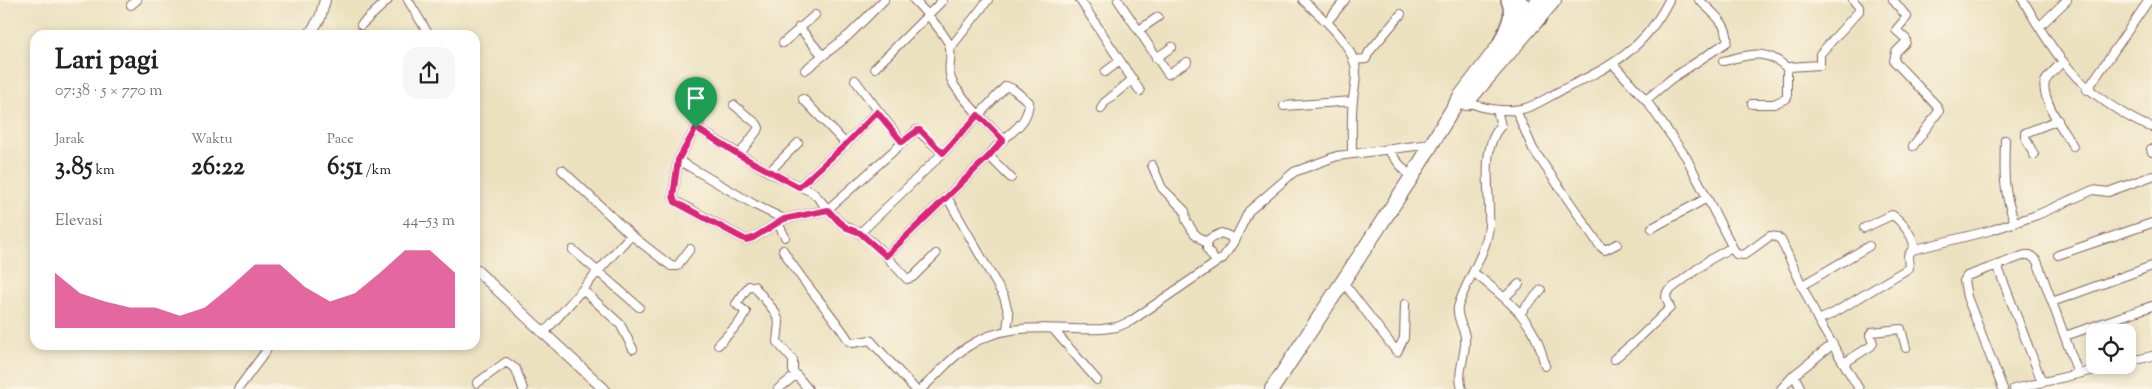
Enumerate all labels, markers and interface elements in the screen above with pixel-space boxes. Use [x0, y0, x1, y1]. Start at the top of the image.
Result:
text: Lari pagi [55, 41, 159, 81]
button: share [403, 47, 455, 99]
pin [675, 77, 717, 128]
text: 07:38 · 5 × 770 m [55, 80, 163, 103]
icon: arrive [682, 84, 710, 112]
text: Jarak [55, 130, 85, 150]
text: Waktu [191, 130, 233, 150]
text: Pace [327, 130, 354, 150]
text: 3.85 [55, 150, 92, 186]
text: 26:22 [191, 150, 245, 186]
text: 6:51 [327, 150, 363, 186]
text: km [92, 161, 115, 181]
text: /km [363, 161, 391, 181]
text: Elevasi [55, 210, 103, 233]
text: 44–53 m [402, 210, 455, 233]
map controls [2086, 324, 2136, 374]
button: locate [2086, 324, 2136, 374]

